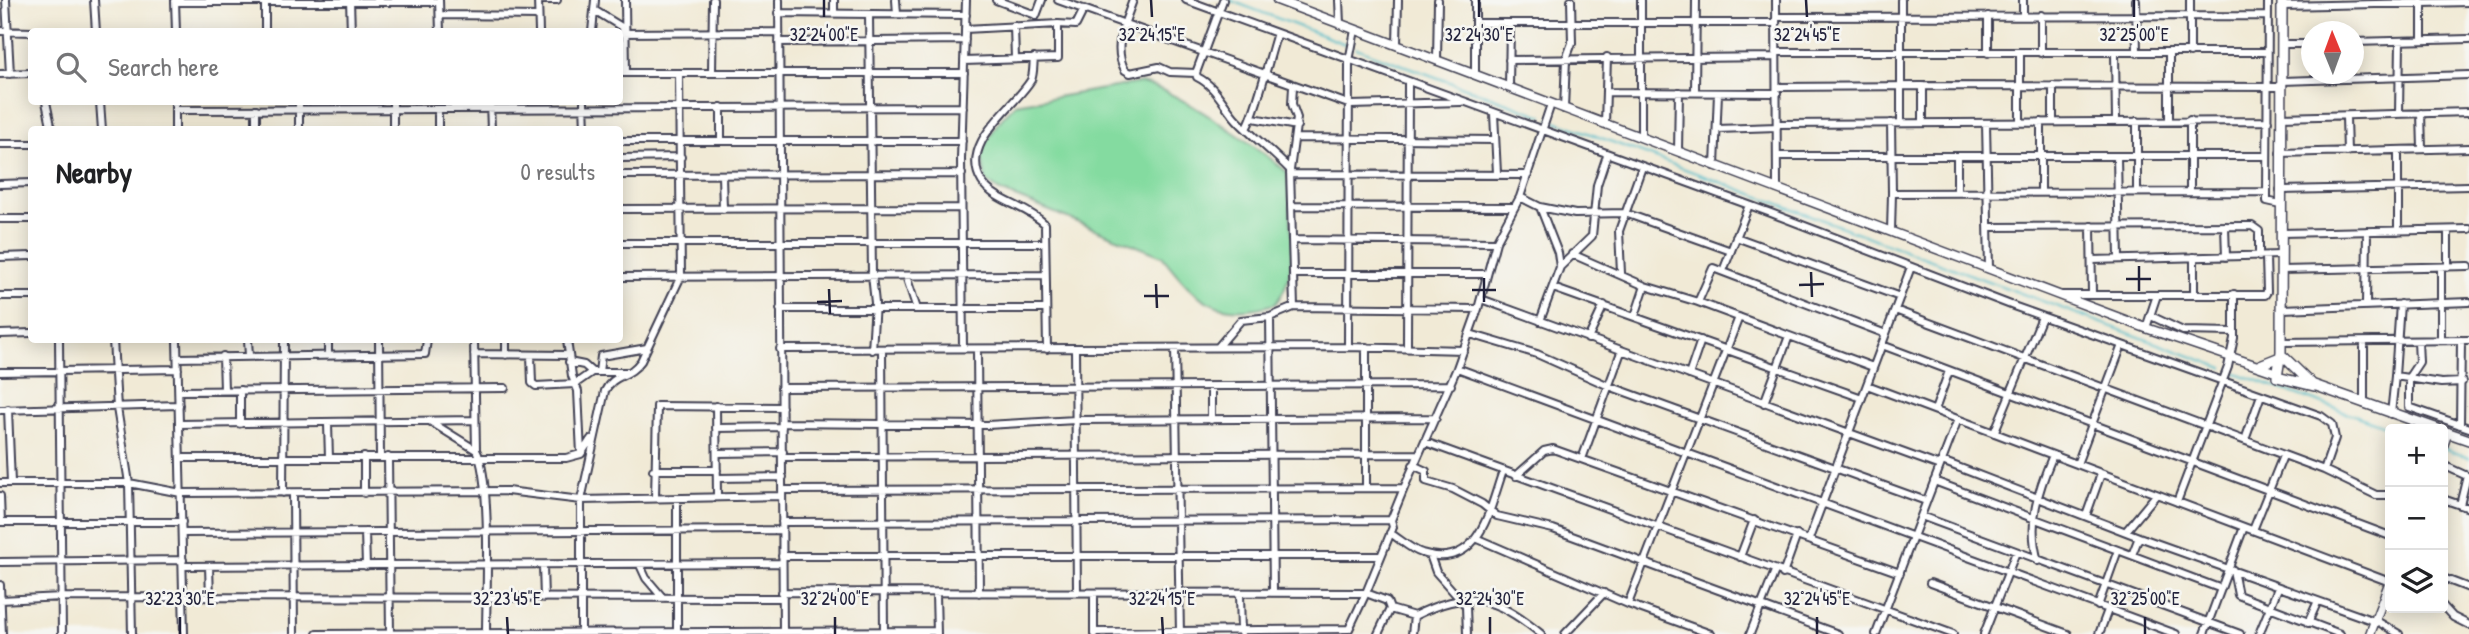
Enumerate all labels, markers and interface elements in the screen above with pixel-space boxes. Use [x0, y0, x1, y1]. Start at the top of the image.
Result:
north arrow [2301, 21, 2364, 84]
text: 32°24'00"E [790, 22, 858, 47]
text: 32°24'15"E [1119, 22, 1185, 47]
text: 32°24'30"E [1445, 22, 1513, 47]
text: 32°24'45"E [1774, 22, 1840, 47]
text: 32°25'00"E [2099, 22, 2169, 47]
search box [28, 28, 623, 105]
icon: search [52, 48, 90, 86]
text: Search here [108, 49, 219, 84]
text: Nearby [56, 152, 132, 192]
text: 0 results [520, 156, 595, 187]
map controls [2385, 424, 2448, 613]
button: + [2385, 424, 2448, 487]
button: − [2385, 487, 2448, 550]
button: layers [2385, 550, 2448, 613]
text: 32°23'30"E [145, 586, 215, 611]
text: 32°23'45"E [473, 586, 541, 611]
text: 32°24'00"E [801, 586, 869, 611]
text: 32°24'15"E [1129, 586, 1195, 611]
text: 32°24'30"E [1456, 586, 1524, 611]
text: 32°24'45"E [1784, 586, 1850, 611]
text: 32°25'00"E [2110, 586, 2180, 611]

